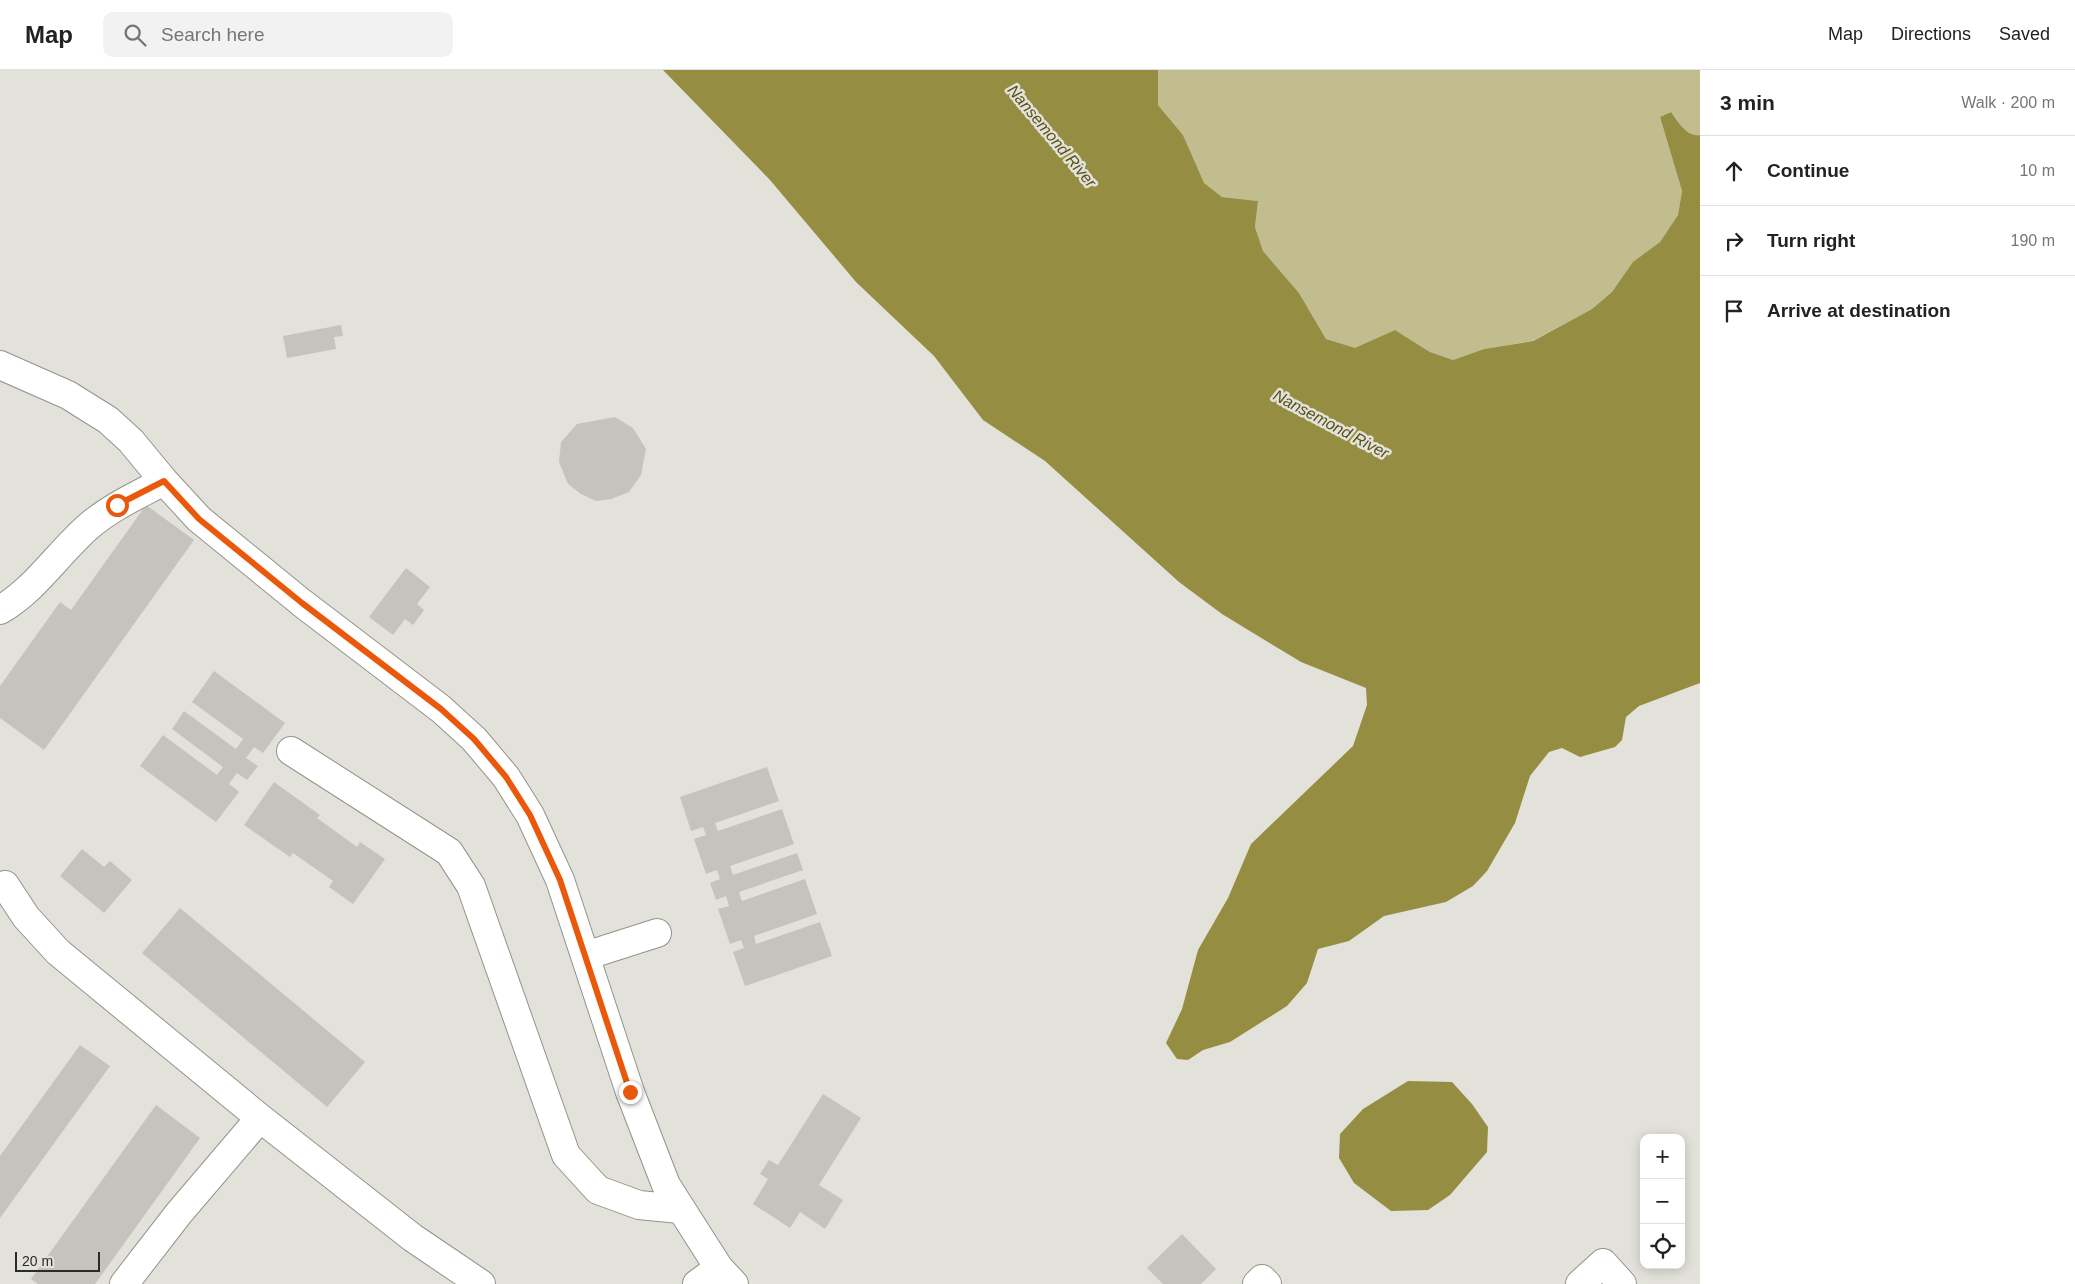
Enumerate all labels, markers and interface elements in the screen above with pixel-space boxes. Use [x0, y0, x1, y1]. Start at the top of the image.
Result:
search box [103, 12, 453, 57]
text: Map [25, 21, 73, 48]
icon: search [121, 21, 149, 49]
text: Search here [161, 24, 265, 45]
text: Map [1828, 24, 1863, 44]
text: Directions [1891, 24, 1971, 44]
text: Saved [1999, 24, 2050, 44]
water label: Nansemond River [1004, 81, 1100, 191]
text: 3 min [1720, 91, 1775, 114]
text: Walk · 200 m [1961, 94, 2055, 111]
icon: ahead [1720, 157, 1748, 185]
text: Continue [1767, 160, 1849, 181]
text: 10 m [2019, 162, 2055, 179]
icon: right [1720, 227, 1748, 255]
text: Turn right [1767, 230, 1855, 251]
text: 190 m [2011, 232, 2055, 249]
icon: arrive [1720, 297, 1748, 325]
text: Arrive at destination [1767, 300, 1951, 321]
water label: Nansemond River [1270, 386, 1392, 462]
route start [106, 494, 129, 517]
route end [619, 1081, 642, 1104]
map controls [1640, 1134, 1685, 1269]
button: + [1640, 1134, 1685, 1179]
button: − [1640, 1179, 1685, 1224]
button: locate [1640, 1224, 1685, 1269]
scale bar [15, 1249, 100, 1272]
text: 20 m [22, 1253, 53, 1269]

